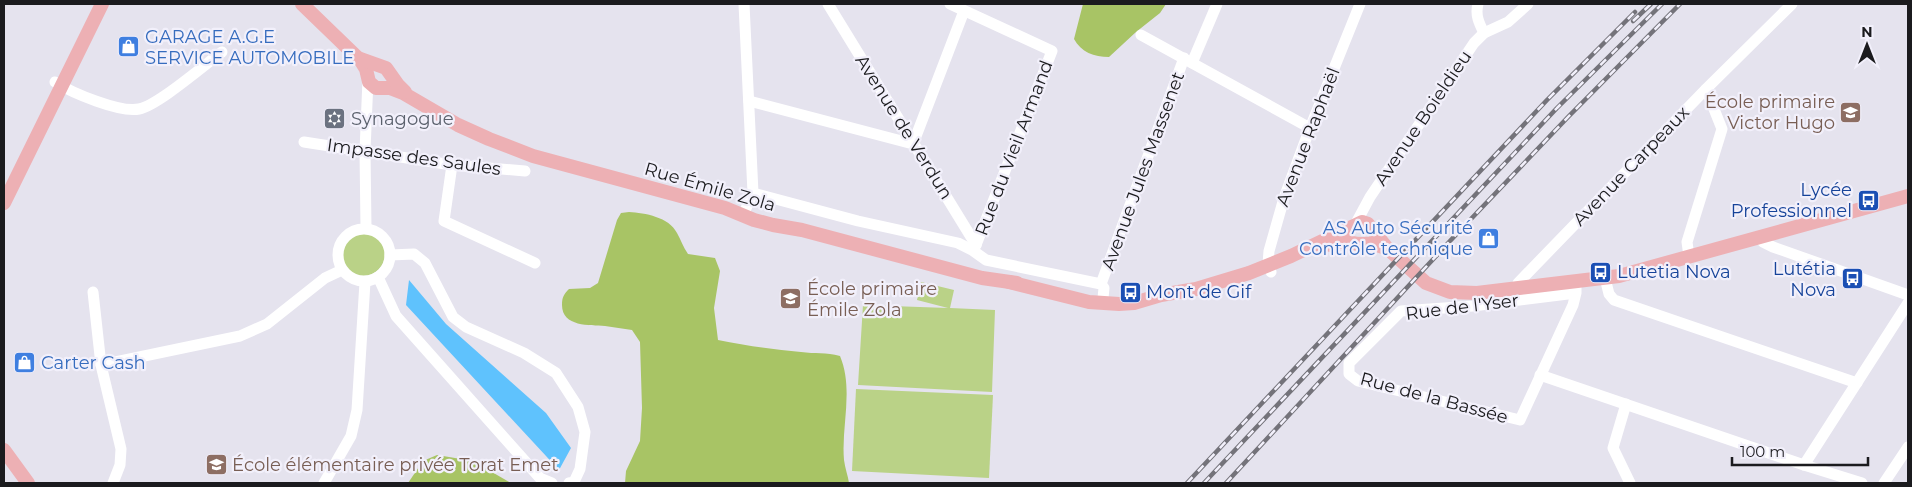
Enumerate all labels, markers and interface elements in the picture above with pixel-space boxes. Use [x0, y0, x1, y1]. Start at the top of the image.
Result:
north arrow [1842, 20, 1892, 70]
text: N [1861, 23, 1873, 41]
place label: GARAGE A.G.E SERVICE AUTOMOBILE [145, 26, 354, 69]
shop icon: GARAGE A.G.E SERVICE AUTOMOBILE [117, 35, 141, 59]
street label: Avenue Boieldieu [1370, 46, 1476, 190]
street label: Avenue de Verdun [851, 51, 957, 203]
street label: Rue du Vieil Armand [970, 57, 1058, 239]
street label: Avenue Raphaël [1271, 64, 1345, 210]
street label: Avenue Jules Massenet [1097, 69, 1189, 273]
place label: École primaire Victor Hugo [1705, 91, 1835, 134]
school or university icon: École primaire Victor Hugo [1839, 100, 1863, 124]
street label: Avenue Carpeaux [1568, 101, 1694, 231]
synagogue icon: Synagogue [323, 107, 347, 131]
place label: Synagogue [351, 108, 454, 130]
street label: Impasse des Saules [326, 134, 503, 180]
street label: Rue Émile Zola [642, 158, 778, 216]
place label: Lycée Professionnel [1731, 179, 1852, 222]
bus stop icon: Lycée Professionnel [1856, 188, 1880, 212]
place label: AS Auto Sécurité Contrôle technique [1299, 217, 1473, 260]
shop icon: AS Auto Sécurité Contrôle technique [1477, 226, 1501, 250]
place label: Lutétia Nova [1773, 258, 1836, 301]
bus stop icon: Lutetia Nova [1589, 260, 1613, 284]
place label: Lutetia Nova [1617, 261, 1731, 283]
bus stop icon: Lutétia Nova [1840, 267, 1864, 291]
place label: École primaire Émile Zola [807, 278, 937, 321]
bus stop icon: Mont de Gif [1118, 280, 1142, 304]
place label: Mont de Gif [1146, 281, 1252, 303]
school or university icon: École primaire Émile Zola [779, 287, 803, 311]
street label: Rue de l'Yser [1404, 289, 1520, 325]
shop icon: Carter Cash [13, 351, 37, 375]
place label: Carter Cash [41, 352, 146, 374]
street label: Rue de la Bassée [1358, 368, 1510, 428]
scale bar [1732, 434, 1868, 466]
text: 100 m [1740, 442, 1785, 461]
school or university icon: École élémentaire privée Torat Emet [204, 453, 228, 477]
place label: École élémentaire privée Torat Emet [232, 454, 558, 476]

